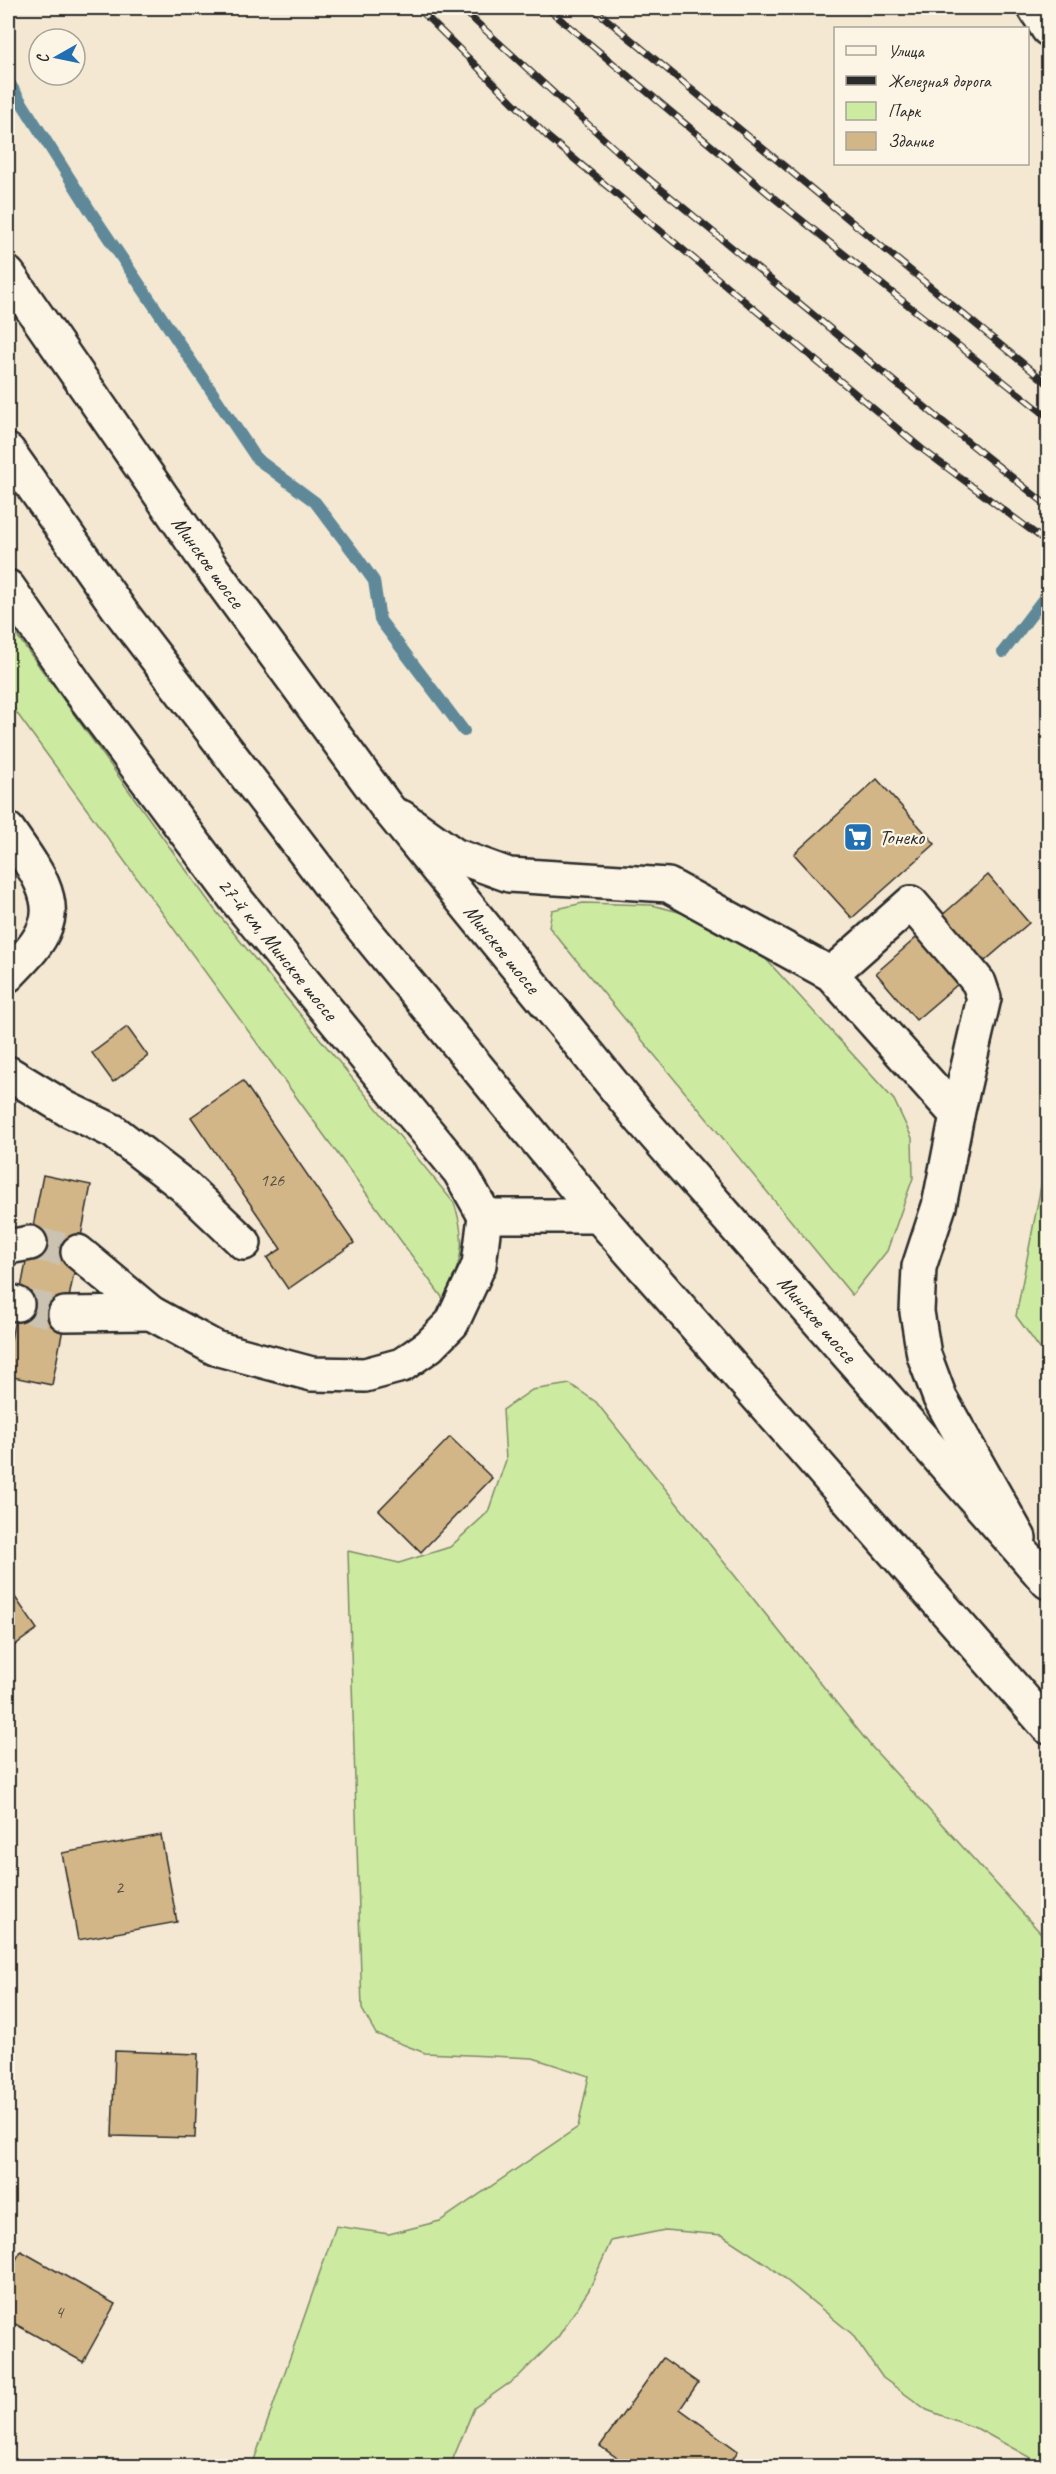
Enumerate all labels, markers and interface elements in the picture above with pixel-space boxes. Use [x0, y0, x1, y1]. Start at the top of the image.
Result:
north arrow [27, 27, 87, 87]
legend [834, 27, 1029, 165]
text: Улица [888, 40, 925, 62]
text: С [32, 52, 54, 65]
text: Железная дорога [888, 70, 992, 93]
text: Парк [888, 100, 922, 122]
text: Здание [888, 130, 934, 152]
street label: Минское шоссе [166, 511, 251, 614]
supermarket icon: Тонеко [842, 821, 874, 853]
place label: Тонеко [879, 824, 926, 850]
street label: 27-й км, Минское шоссе [212, 872, 344, 1027]
street label: Минское шоссе [458, 899, 547, 1000]
house number: 126 [260, 1169, 285, 1191]
street label: Минское шоссе [772, 1270, 863, 1369]
house number: 2 [115, 1876, 125, 1898]
house number: 4 [55, 2301, 65, 2323]

